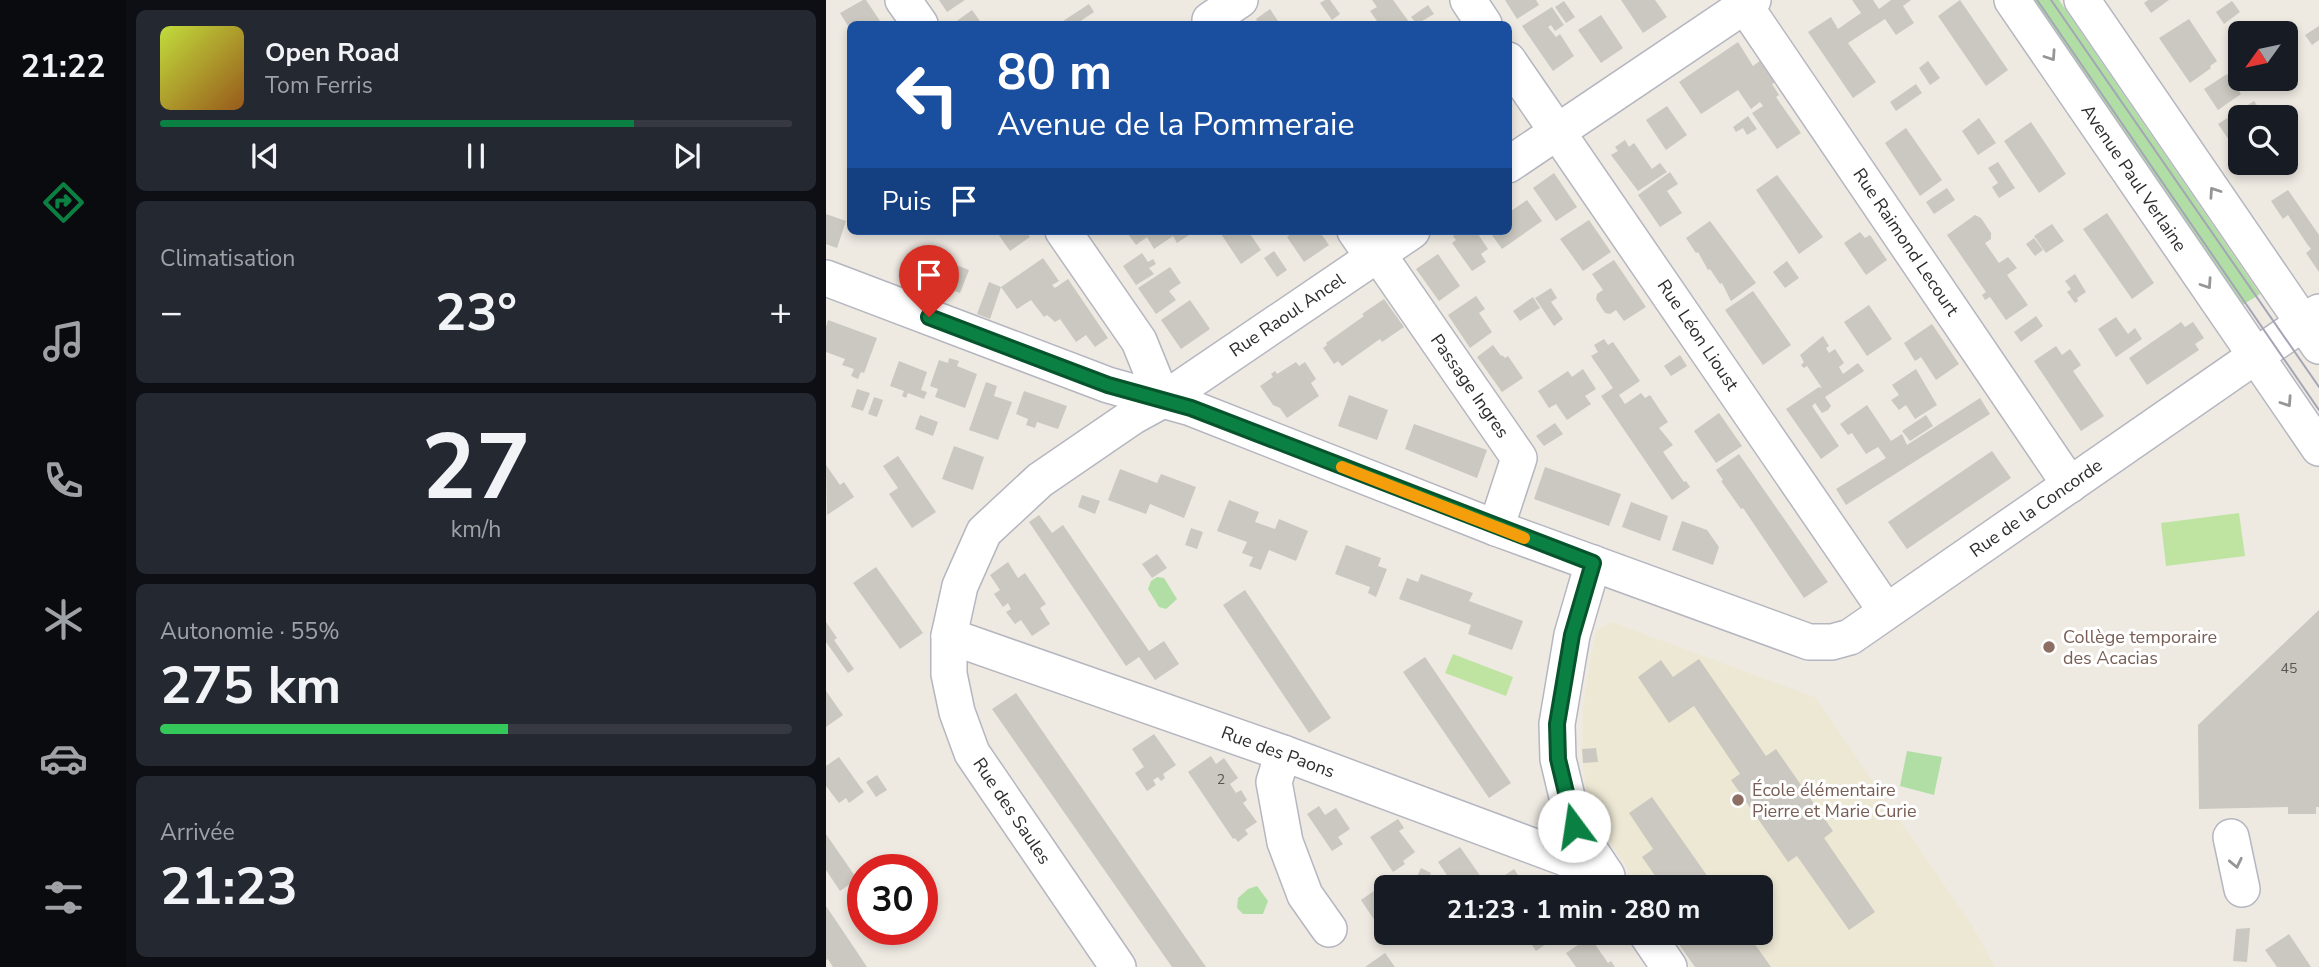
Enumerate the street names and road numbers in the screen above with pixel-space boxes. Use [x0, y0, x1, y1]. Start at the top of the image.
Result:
street label: Avenue Paul Verlaine [2076, 100, 2192, 256]
street label: Rue Raimond Lecourt [1848, 163, 1965, 321]
street label: Rue Raoul Ancel [1225, 267, 1350, 363]
street label: Rue Léon Lioust [1652, 275, 1745, 396]
street label: Passage Ingres [1425, 329, 1515, 443]
street label: Rue de la Concorde [1965, 453, 2107, 563]
street label: Rue des Paons [1218, 720, 1338, 784]
street label: Rue des Saules [967, 753, 1057, 869]

